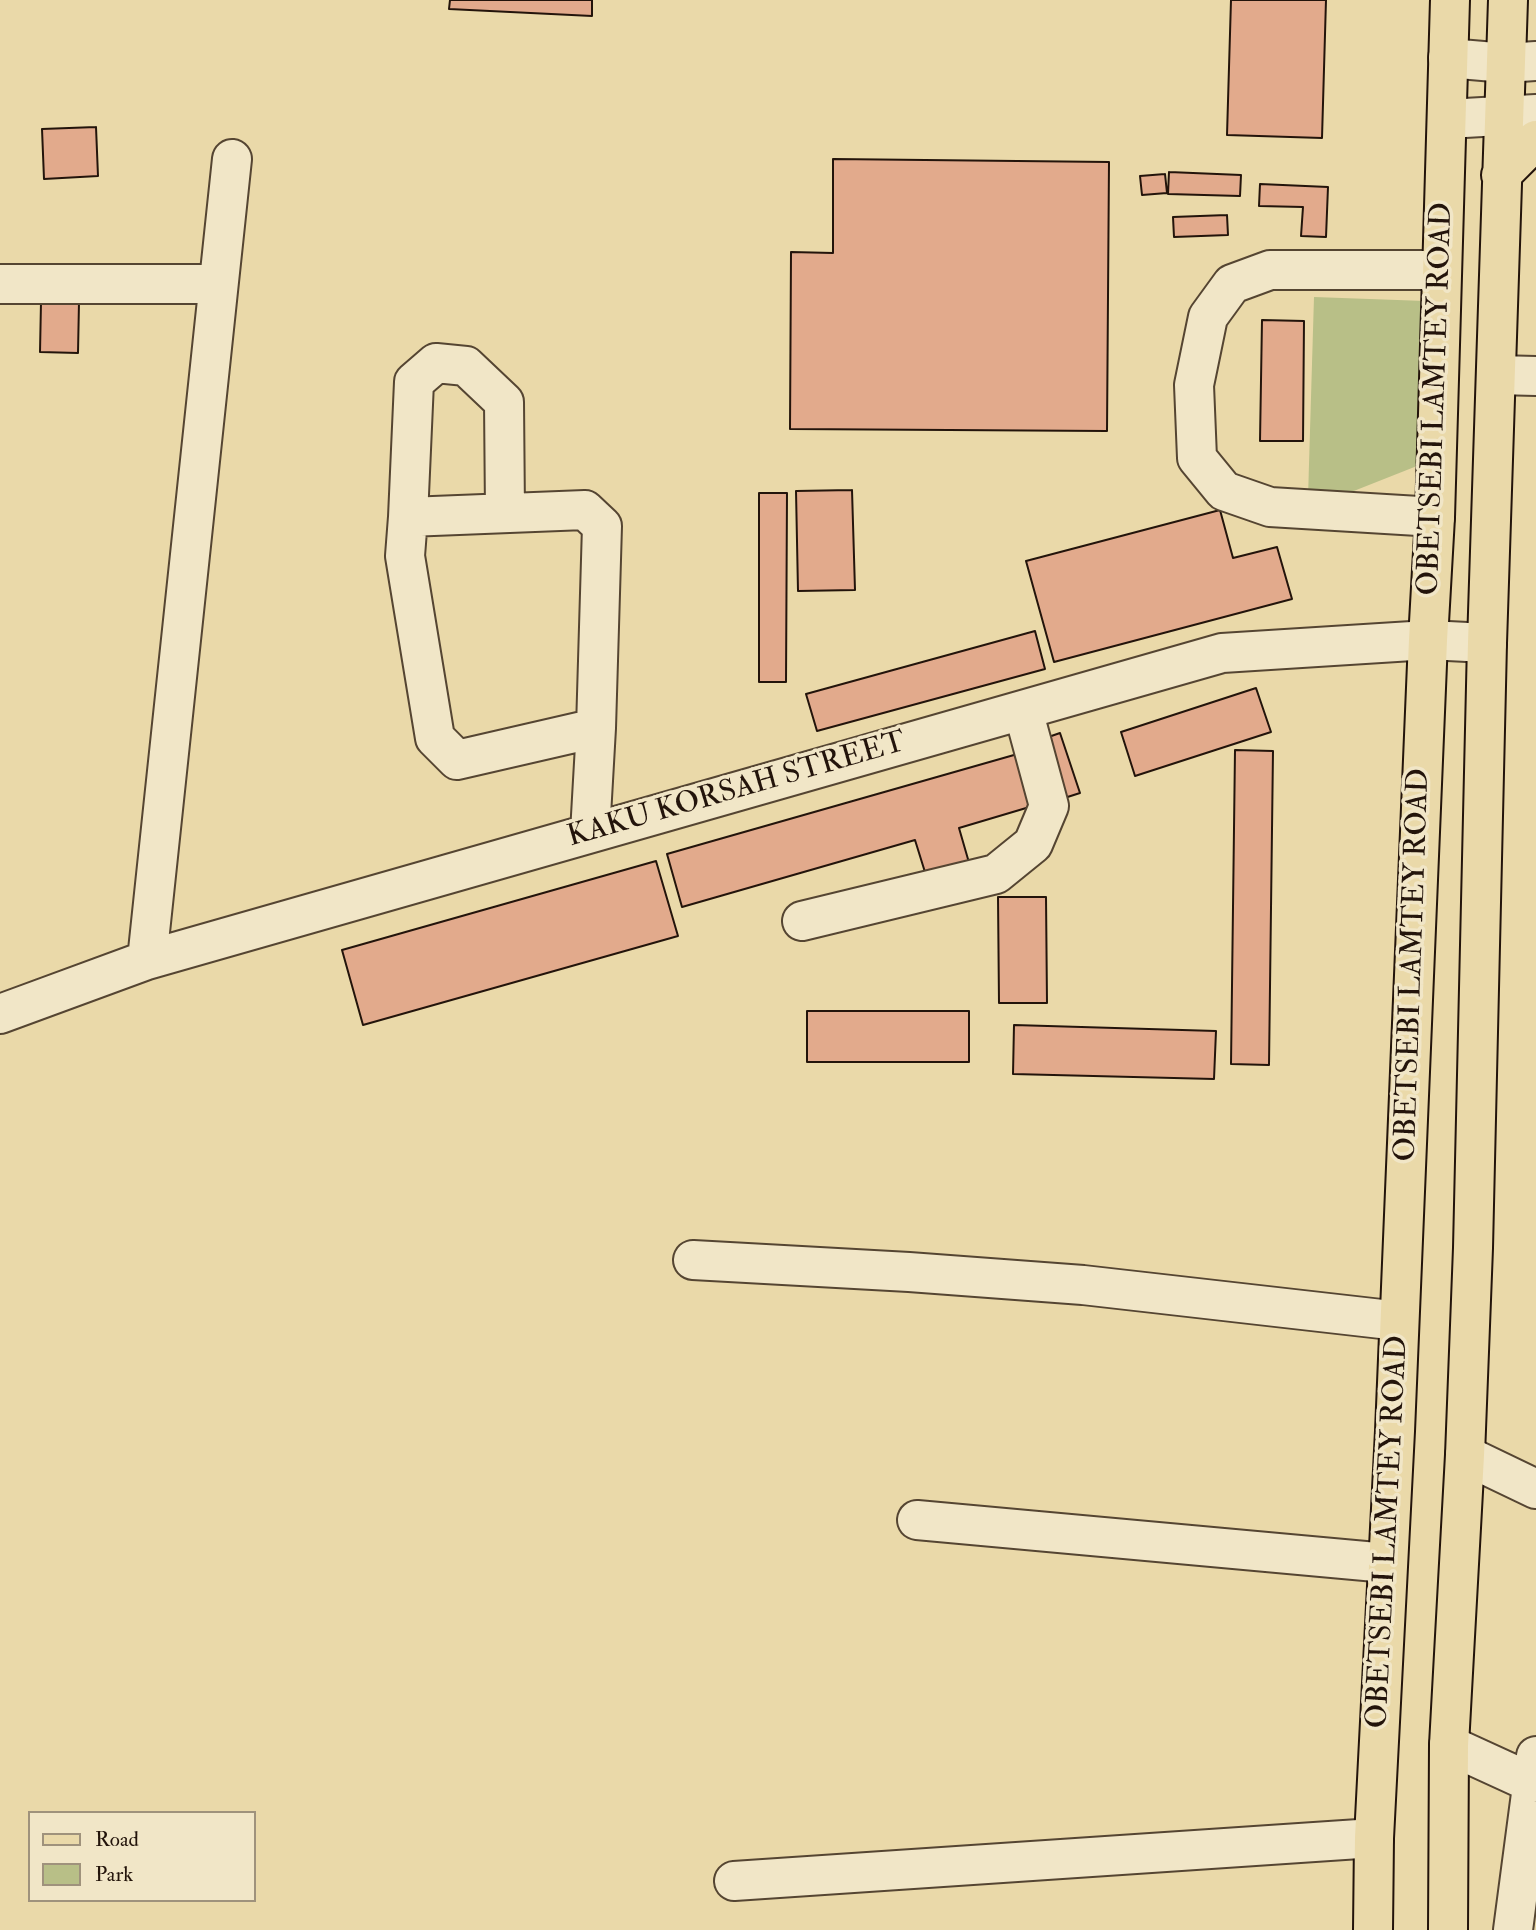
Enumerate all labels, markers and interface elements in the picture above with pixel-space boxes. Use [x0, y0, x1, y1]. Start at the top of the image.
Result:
street label: OBETSEBI LAMTEY ROAD [1412, 202, 1462, 596]
street label: KAKU KORSAH STREET [564, 725, 910, 857]
street label: OBETSEBI LAMTEY ROAD [1389, 768, 1439, 1162]
street label: OBETSEBI LAMTEY ROAD [1361, 1335, 1417, 1729]
legend [28, 1811, 256, 1902]
text: Road [95, 1826, 139, 1853]
text: Park [95, 1861, 133, 1888]

